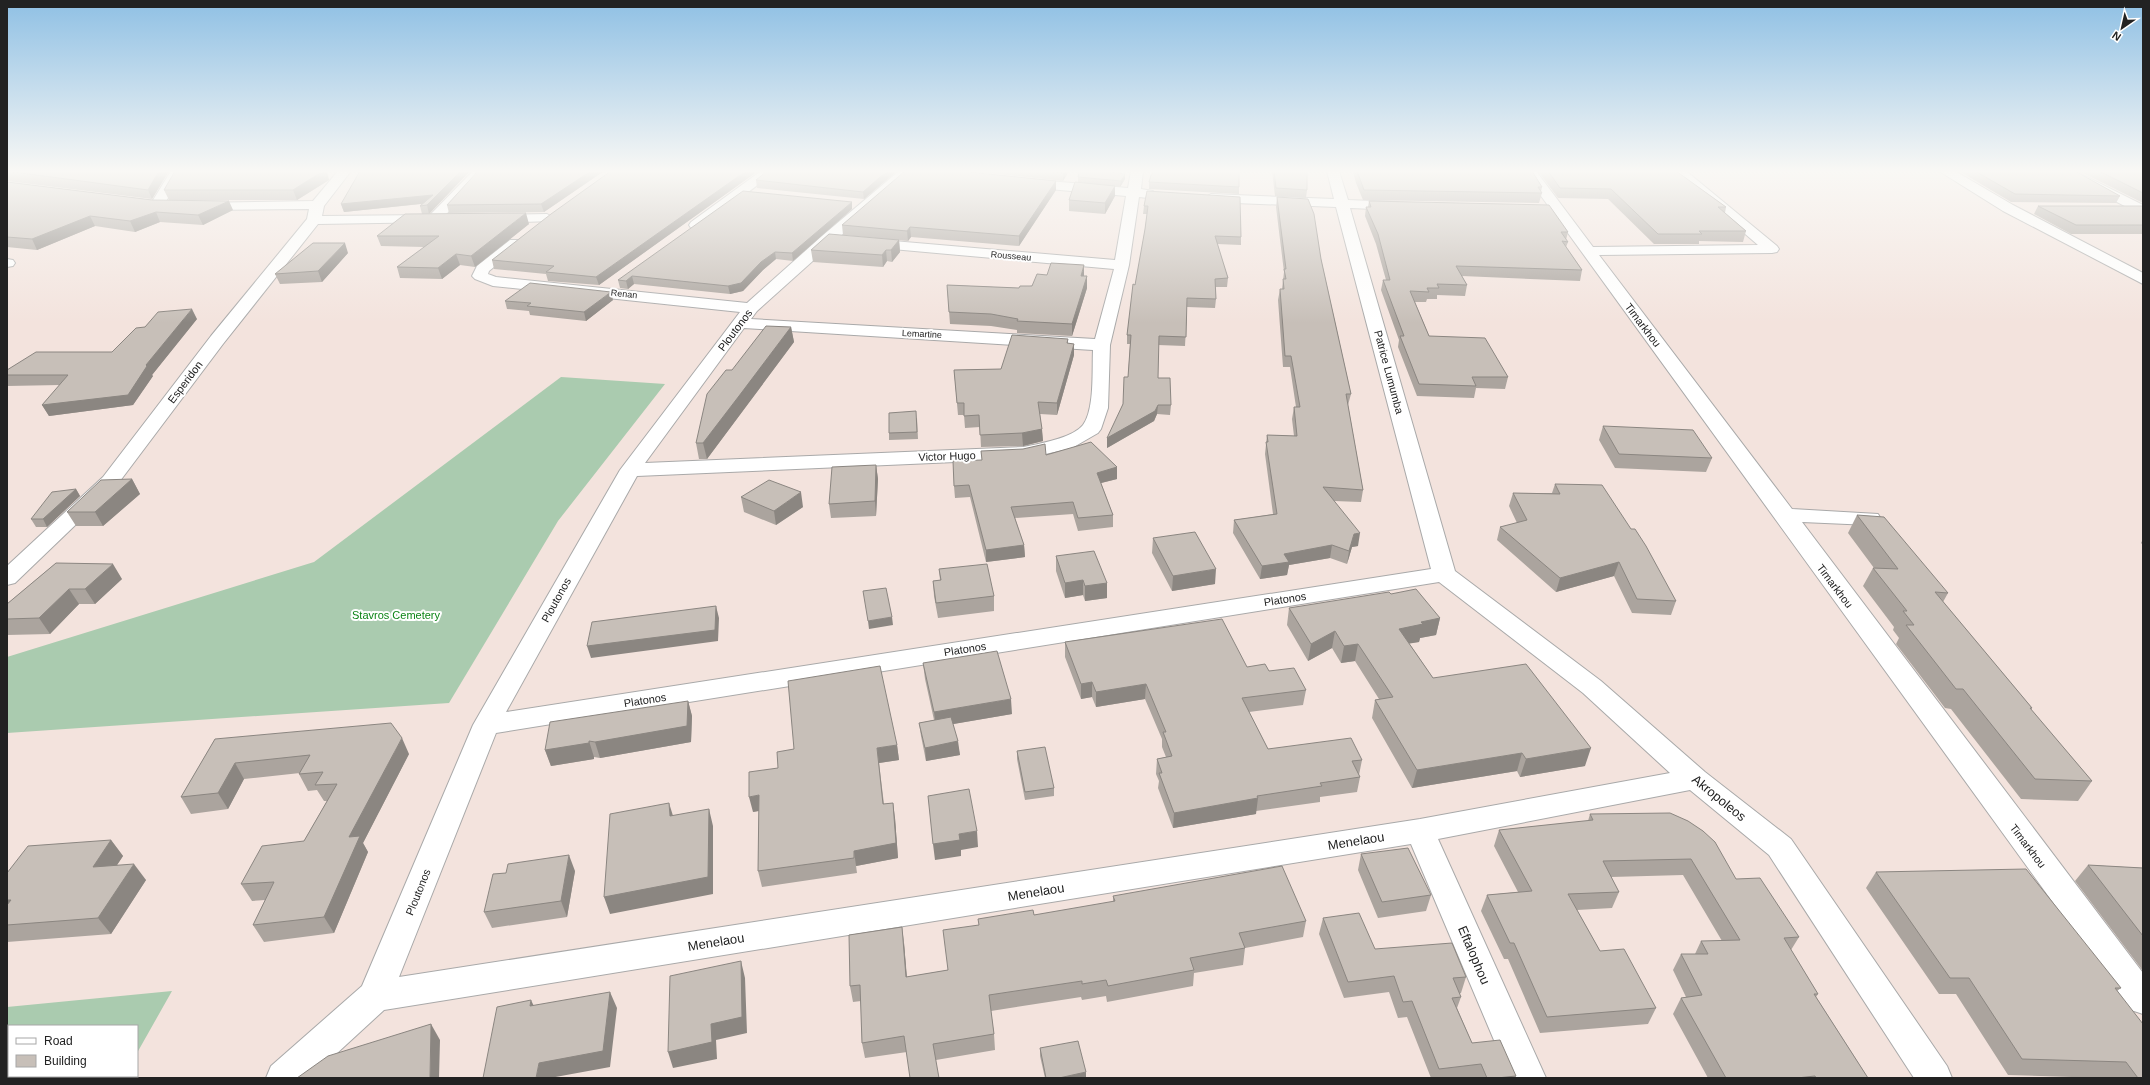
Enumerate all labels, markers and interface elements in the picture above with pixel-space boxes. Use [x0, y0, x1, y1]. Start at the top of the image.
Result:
north arrow [2102, 8, 2142, 48]
text: N [2110, 29, 2123, 43]
street label: Rousseau [990, 249, 1032, 263]
street label: Renan [610, 288, 638, 300]
street label: Timarkhou [1623, 301, 1663, 349]
street label: Ploutonos [715, 306, 755, 353]
street label: Lemartine [902, 328, 942, 340]
street label: Patrice Lumumba [1372, 329, 1406, 416]
street label: Esperidon [165, 359, 205, 405]
street label: Victor Hugo [918, 449, 976, 463]
street label: Timarkhou [1815, 562, 1855, 610]
street label: Ploutonos [539, 575, 573, 624]
street label: Platonos [1263, 590, 1308, 608]
park label: Stavros Cemetery [352, 609, 441, 621]
street label: Platonos [943, 640, 988, 658]
street label: Platonos [623, 691, 668, 709]
street label: Akropoleos [1689, 772, 1749, 825]
street label: Timarkhou [2008, 822, 2048, 870]
street label: Menelaou [1327, 829, 1385, 853]
street label: Ploutonos [403, 867, 433, 917]
street label: Menelaou [1007, 880, 1065, 904]
street label: Eftalophou [1455, 923, 1493, 987]
street label: Menelaou [687, 930, 745, 954]
legend [8, 1025, 138, 1077]
text: Road [44, 1034, 73, 1048]
text: Building [44, 1054, 87, 1068]

